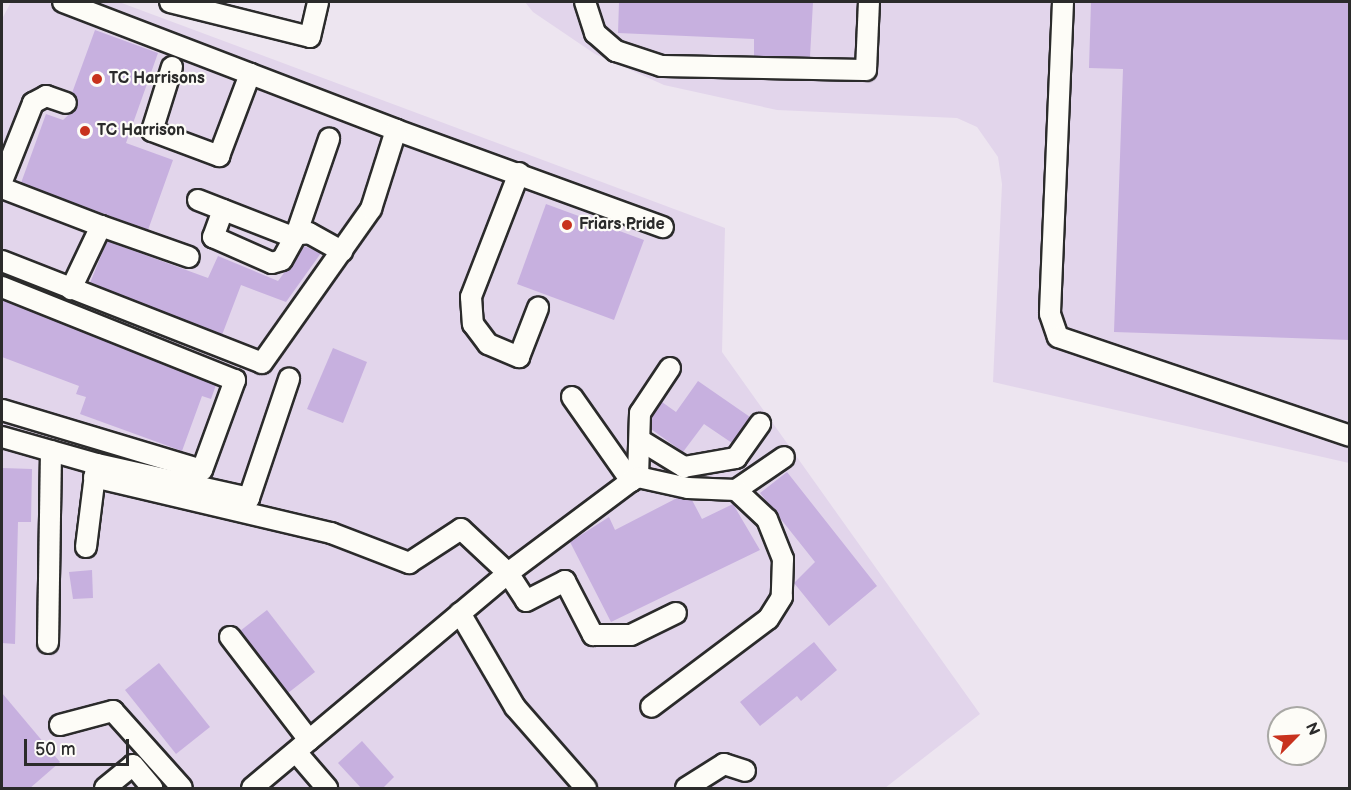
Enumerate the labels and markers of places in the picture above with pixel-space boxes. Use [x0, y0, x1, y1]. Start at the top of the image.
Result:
place label: TC Harrisons [109, 69, 205, 89]
marker: TC Harrisons [90, 72, 104, 86]
place label: TC Harrison [97, 121, 185, 141]
marker: TC Harrison [78, 124, 92, 138]
place label: Friars Pride [579, 215, 665, 235]
marker: Friars Pride [560, 218, 574, 232]

